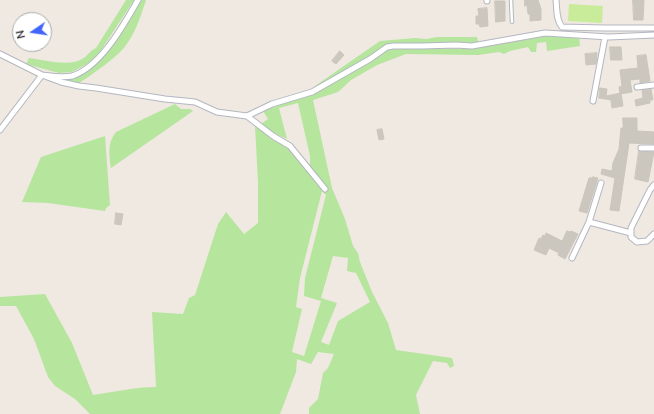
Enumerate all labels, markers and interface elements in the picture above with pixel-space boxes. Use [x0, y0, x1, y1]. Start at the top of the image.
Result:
north arrow [12, 12, 52, 52]
text: N [13, 29, 29, 40]

